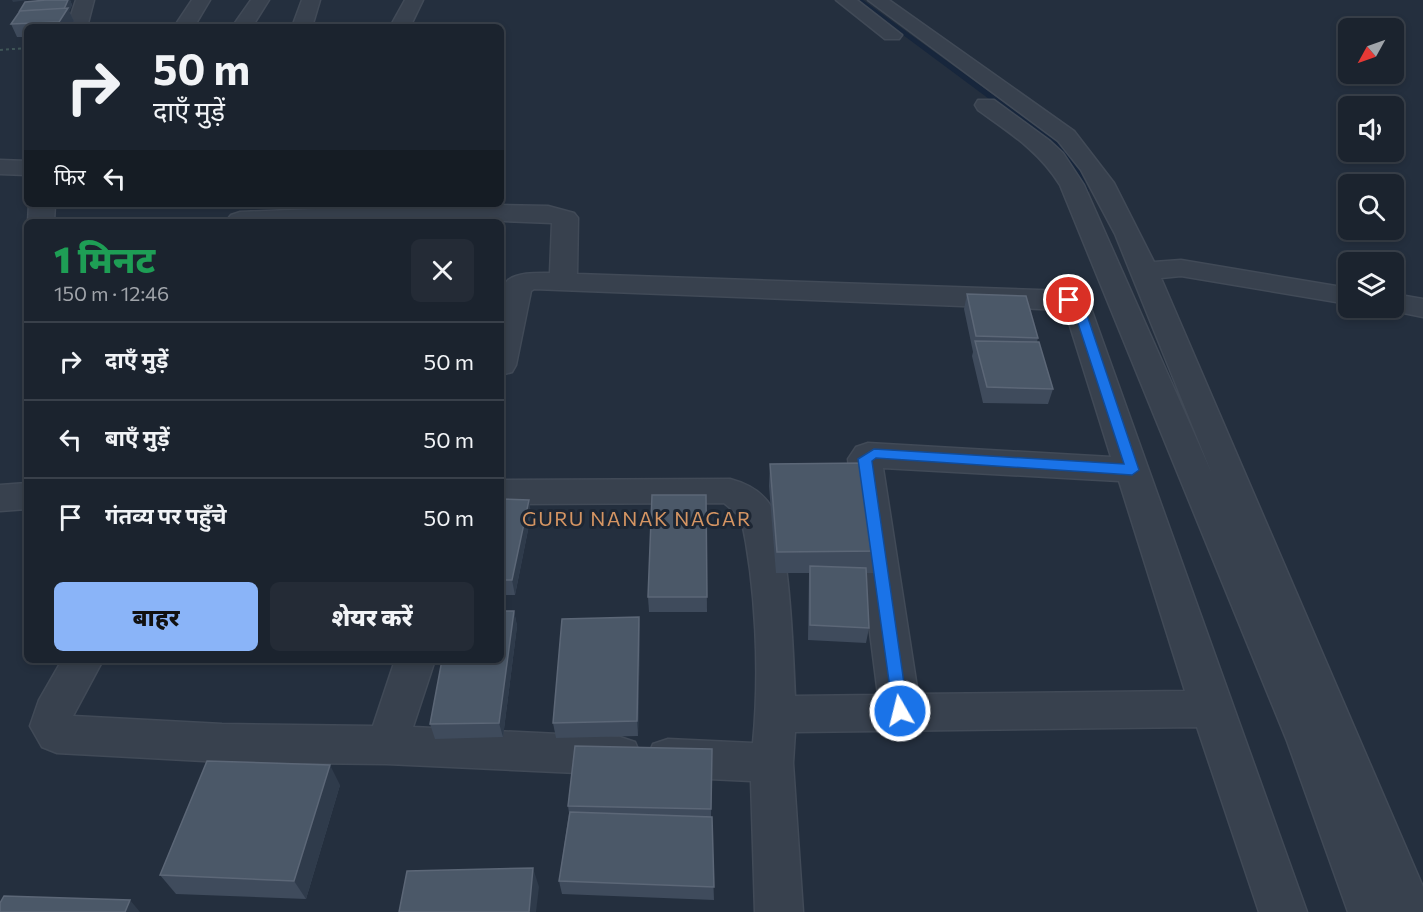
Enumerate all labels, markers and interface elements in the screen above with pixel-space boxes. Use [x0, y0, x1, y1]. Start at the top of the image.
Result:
north arrow [1338, 18, 1404, 84]
map controls [1338, 18, 1404, 318]
text: 50 m [153, 42, 250, 94]
icon: right [54, 48, 132, 126]
text: दाएँ मुड़ें [153, 94, 225, 127]
button: sound [1338, 96, 1404, 162]
icon: left [98, 162, 131, 195]
text: फिर [54, 163, 86, 190]
button: search [1338, 174, 1404, 240]
text: 1 मिनट [54, 236, 155, 280]
button: close [411, 239, 474, 302]
button: layers [1338, 252, 1404, 318]
pin [1043, 274, 1094, 325]
text: 150 m · 12:46 [54, 281, 169, 305]
icon: arrive [1052, 283, 1085, 316]
icon: right [54, 345, 87, 378]
text: दाएँ मुड़ें [105, 346, 168, 373]
text: 50 m [424, 348, 474, 375]
icon: left [54, 423, 87, 456]
text: बाएँ मुड़ें [105, 424, 170, 451]
text: 50 m [424, 426, 474, 453]
icon: arrive [54, 501, 87, 534]
text: गंतव्य पर पहुँचे [105, 502, 227, 529]
text: 50 m [424, 504, 474, 531]
district label: GURU NANAK NAGAR [522, 506, 752, 530]
button: बाहर [54, 582, 258, 651]
button: शेयर करें [270, 582, 474, 651]
position arrow [868, 679, 932, 743]

